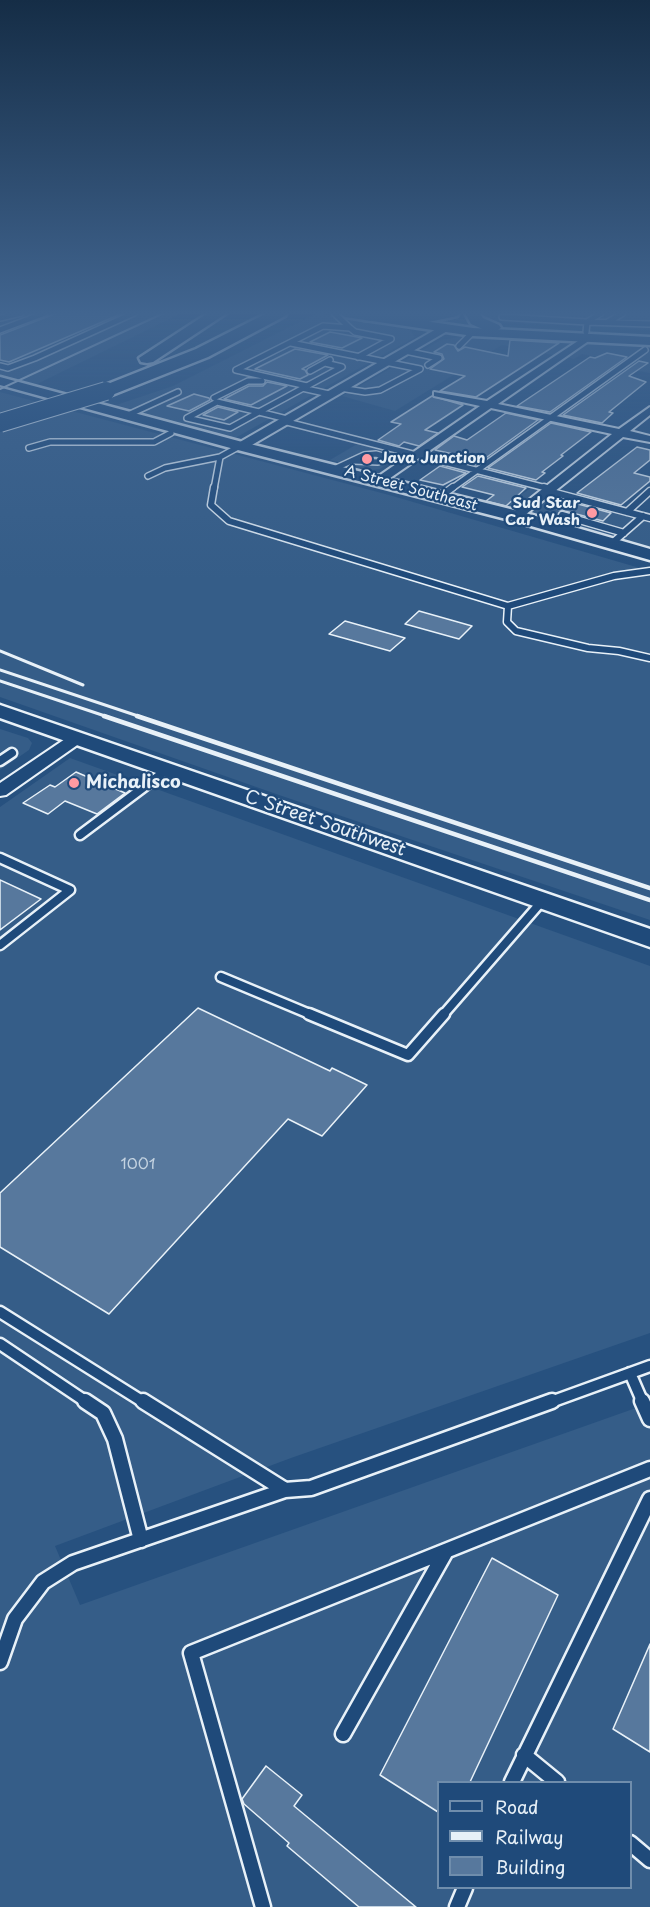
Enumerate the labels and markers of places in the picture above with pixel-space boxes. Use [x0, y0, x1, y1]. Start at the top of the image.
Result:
place label: Java Junction [379, 450, 485, 468]
marker: Java Junction [360, 452, 374, 466]
place label: Sud Star Car Wash [505, 495, 580, 530]
marker: Sud Star Car Wash [585, 506, 599, 520]
place label: Michalisco [86, 772, 181, 794]
marker: Michalisco [67, 776, 81, 790]

